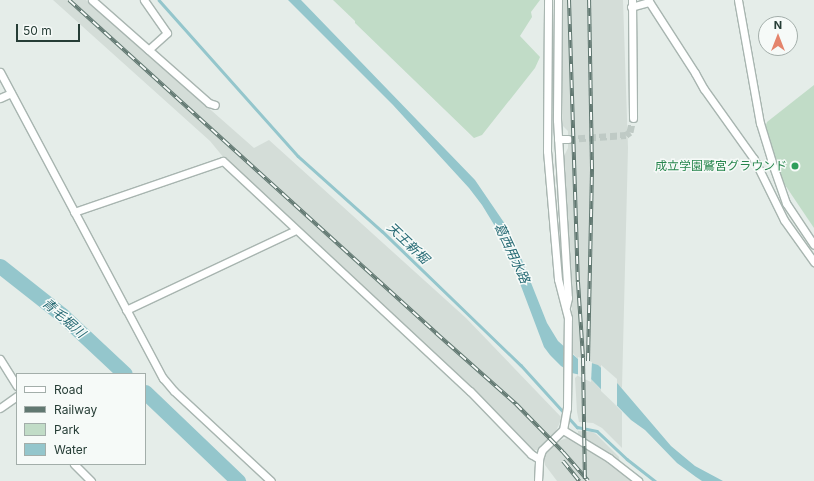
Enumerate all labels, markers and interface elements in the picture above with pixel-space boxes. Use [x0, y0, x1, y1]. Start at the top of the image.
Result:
scale bar [18, 16, 82, 42]
north arrow [758, 16, 798, 56]
text: N [774, 18, 782, 32]
text: 50 m [23, 23, 52, 38]
place label: 成立学園鷲宮グラウンド [655, 159, 787, 173]
marker: 成立学園鷲宮グラウンド [790, 161, 800, 171]
water label: 天王新堀 [384, 219, 432, 267]
water label: 葛西用水路 [491, 220, 533, 286]
water label: 青毛堀川 [39, 295, 89, 341]
legend [16, 373, 146, 465]
text: Road [54, 382, 83, 397]
text: Railway [54, 402, 97, 417]
text: Park [54, 422, 80, 437]
text: Water [54, 442, 87, 457]

